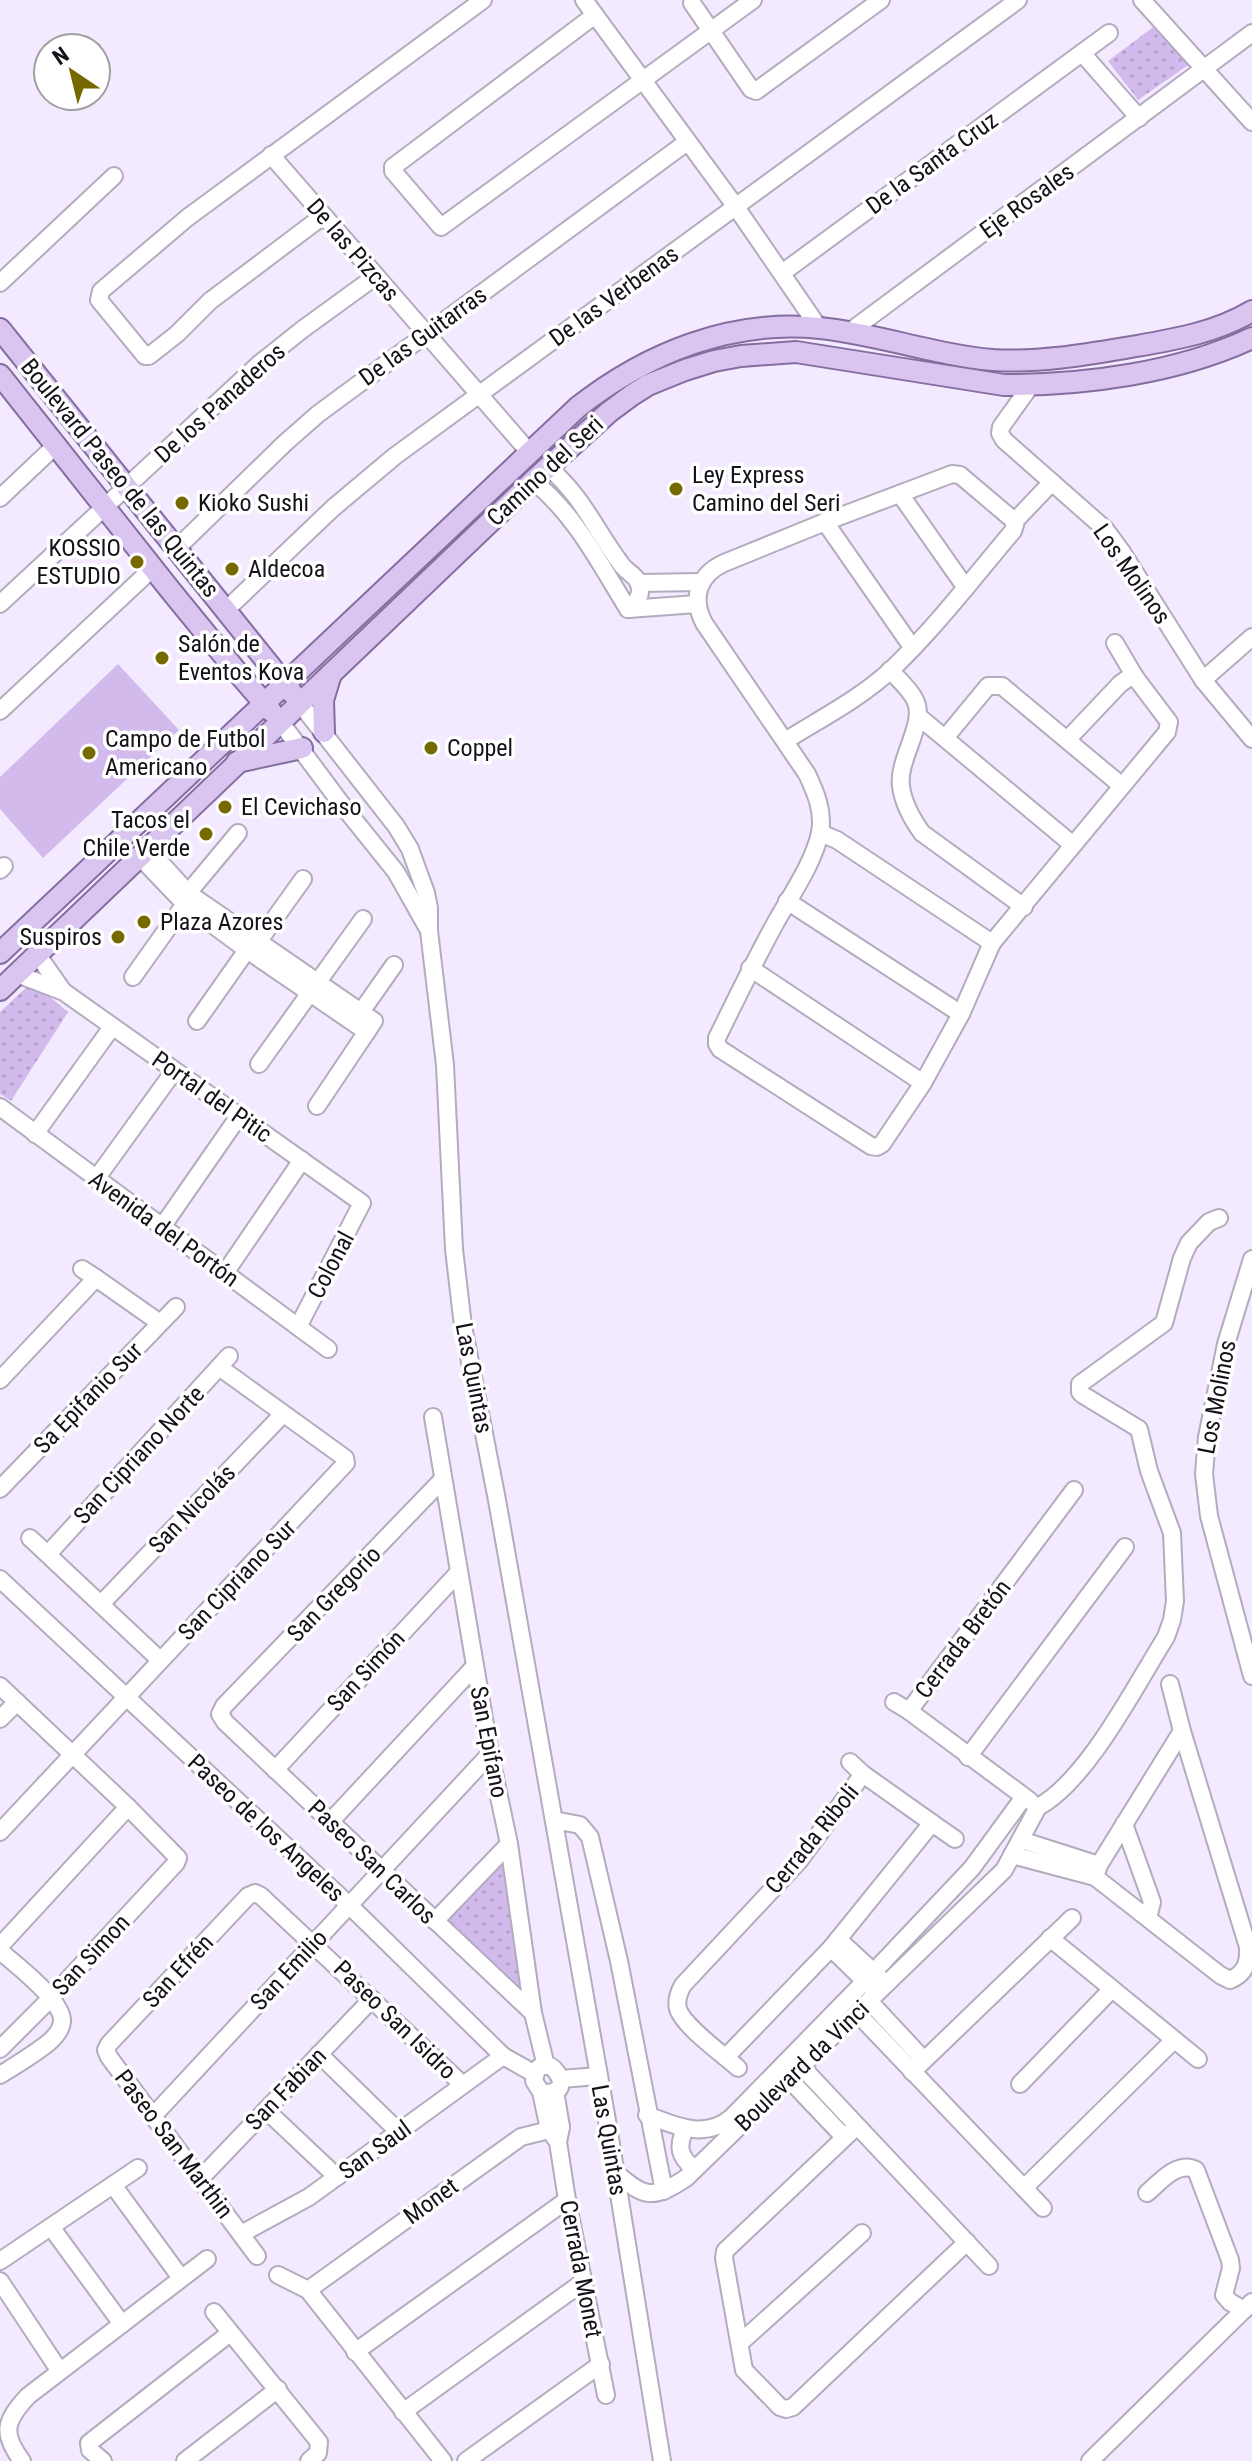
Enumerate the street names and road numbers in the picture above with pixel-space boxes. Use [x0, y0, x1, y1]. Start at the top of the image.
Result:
street label: De la Santa Cruz [861, 106, 1003, 220]
street label: Eje Rosales [975, 158, 1079, 244]
street label: De las Pizcas [301, 193, 405, 307]
street label: De las Verbenas [544, 240, 684, 352]
street label: De las Guitarras [354, 280, 492, 392]
street label: De los Panaderos [149, 337, 291, 469]
street label: Boulevard Paseo de las Quintas [15, 353, 225, 603]
street label: Camino del Seri [481, 410, 609, 532]
street label: Los Molinos [1087, 519, 1177, 629]
street label: Portal del Pitic [147, 1046, 277, 1148]
street label: Avenida del Portón [84, 1165, 244, 1293]
street label: Colonal [302, 1227, 360, 1303]
street label: Las Quintas [450, 1320, 498, 1436]
street label: Sa Epifanio Sur [28, 1337, 148, 1459]
street label: Los Molinos [1192, 1338, 1242, 1456]
street label: San Cipriano Norte [68, 1380, 210, 1530]
street label: San Nicolás [143, 1459, 241, 1559]
street label: San Cipriano Sur [172, 1514, 302, 1646]
street label: San Gregorio [281, 1540, 387, 1648]
street label: Cerrada Bretón [909, 1574, 1017, 1704]
street label: San Simón [321, 1625, 411, 1717]
street label: San Epifano [464, 1684, 514, 1800]
street label: Paseo de los Angeles [182, 1748, 350, 1908]
street label: Cerrada Riboli [759, 1779, 865, 1899]
street label: Paseo San Carlos [302, 1794, 442, 1930]
street label: San Simon [46, 1909, 136, 2001]
street label: San Emilio [245, 1924, 333, 2016]
street label: San Efrén [137, 1928, 219, 2014]
street label: Paseo San Isidro [328, 1955, 462, 2085]
street label: Boulevard da Vinci [729, 1995, 875, 2137]
street label: San Fabian [240, 2042, 332, 2136]
street label: Paseo San Marthin [109, 2064, 239, 2224]
street label: Las Quintas [585, 2082, 633, 2198]
street label: San Saul [334, 2115, 416, 2185]
street label: Monet [398, 2172, 464, 2230]
street label: Cerrada Monet [554, 2198, 608, 2340]

